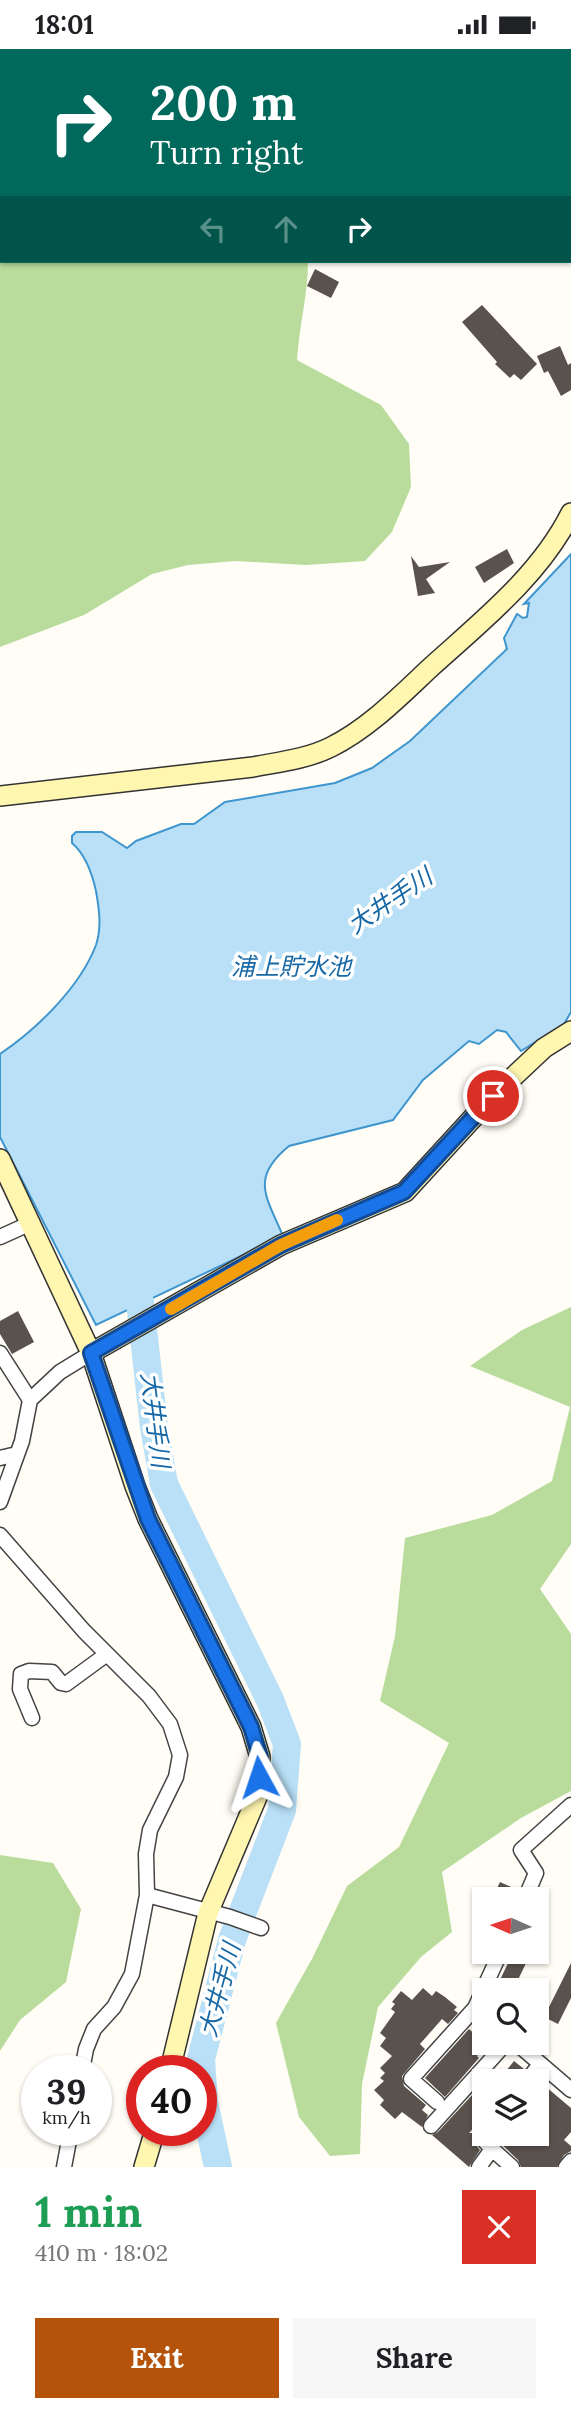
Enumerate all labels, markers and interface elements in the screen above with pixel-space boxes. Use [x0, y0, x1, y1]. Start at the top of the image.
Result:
text: 18:01 [35, 8, 94, 41]
text: 200 m [150, 71, 296, 133]
icon: right [35, 77, 126, 168]
text: Turn right [150, 132, 303, 173]
icon: left [194, 210, 232, 248]
icon: ahead [267, 210, 305, 248]
icon: right [340, 210, 378, 248]
water label: 大井手川 [341, 859, 441, 940]
water label: 浦上貯水池 [231, 951, 353, 982]
pin [463, 1066, 523, 1126]
icon: arrive [474, 1077, 512, 1115]
water label: 大井手川 [134, 1370, 177, 1472]
position arrow [222, 1740, 296, 1814]
north arrow [472, 1887, 550, 1963]
map controls [472, 1887, 549, 2146]
water label: 大井手川 [192, 1937, 248, 2040]
button: search [472, 1978, 549, 2055]
speed limit sign: 40 [126, 2055, 217, 2146]
text: 39 [47, 2069, 86, 2114]
button: layers [472, 2069, 549, 2146]
text: km/h [42, 2106, 91, 2129]
text: 1 min [35, 2185, 142, 2239]
button: close [462, 2190, 536, 2264]
text: 410 m · 18:02 [35, 2238, 168, 2267]
button: Exit [35, 2318, 279, 2398]
button: Share [293, 2318, 536, 2398]

